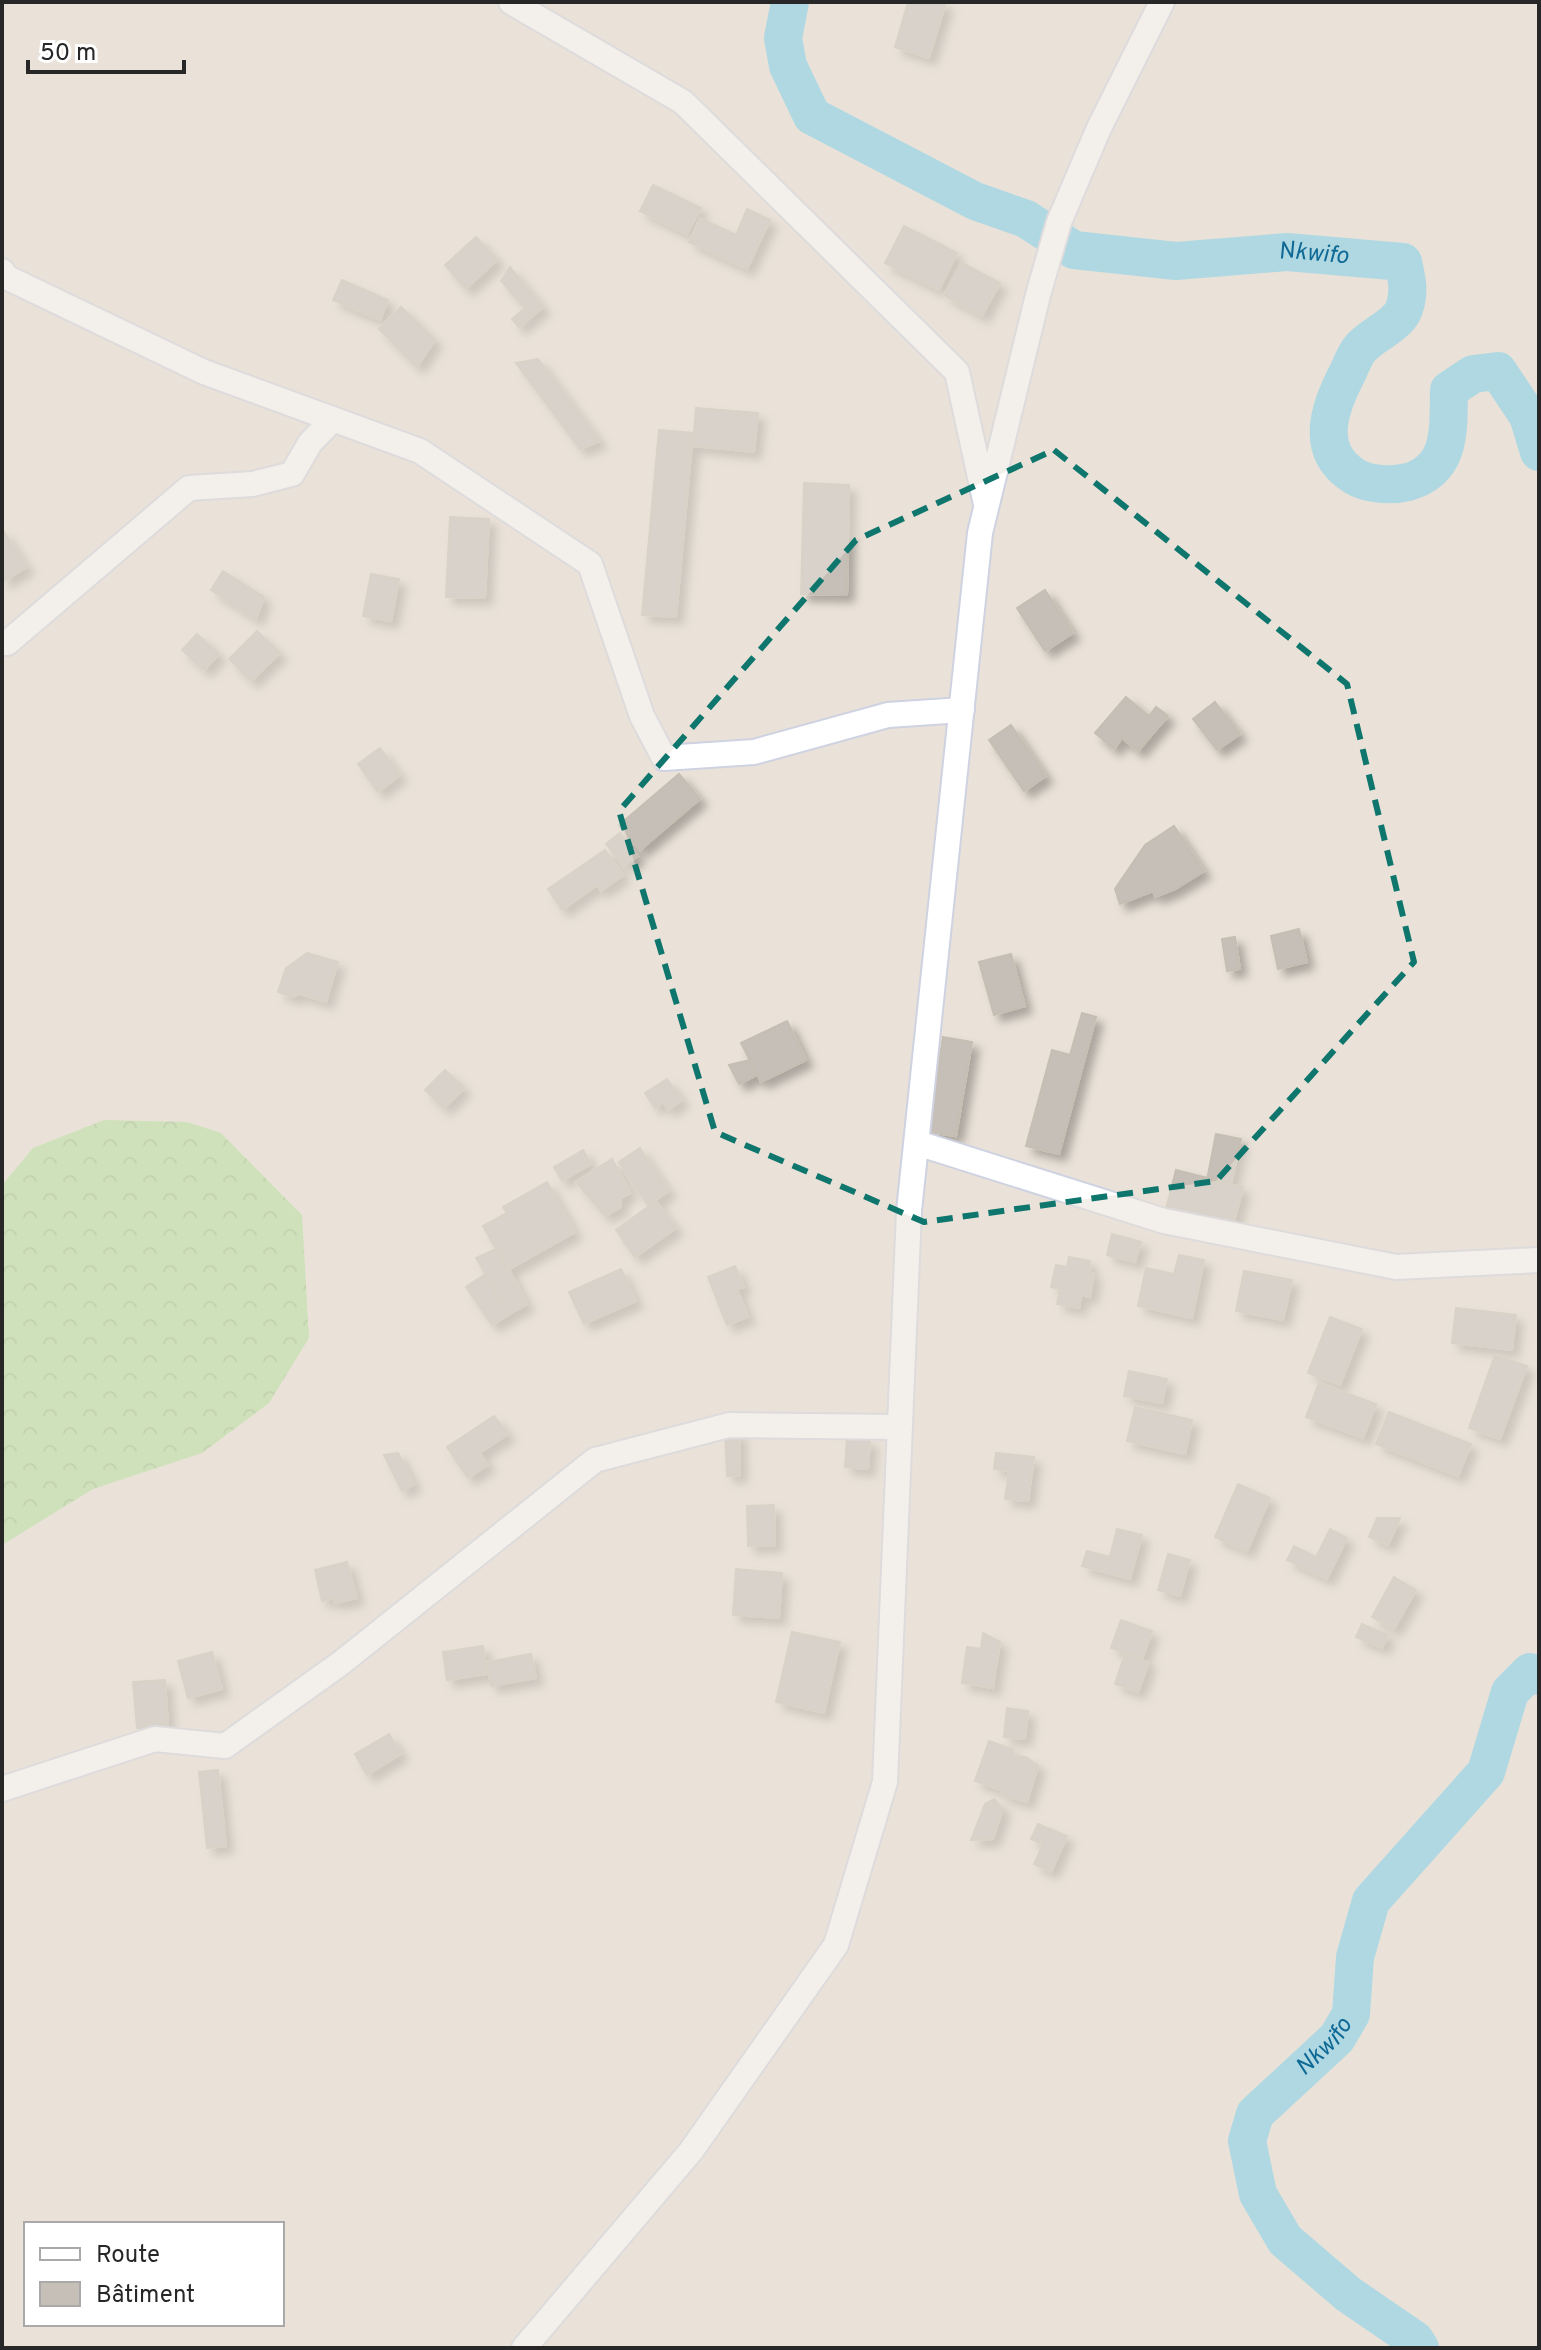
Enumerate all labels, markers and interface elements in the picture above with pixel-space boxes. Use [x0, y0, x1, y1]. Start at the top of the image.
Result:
scale bar [28, 24, 184, 74]
text: 50 m [40, 39, 96, 69]
water label: Nkwifo [1277, 236, 1350, 272]
water label: Nkwifo [1290, 2013, 1360, 2083]
legend [24, 2222, 284, 2326]
text: Route [96, 2241, 160, 2271]
text: Bâtiment [96, 2281, 195, 2311]

